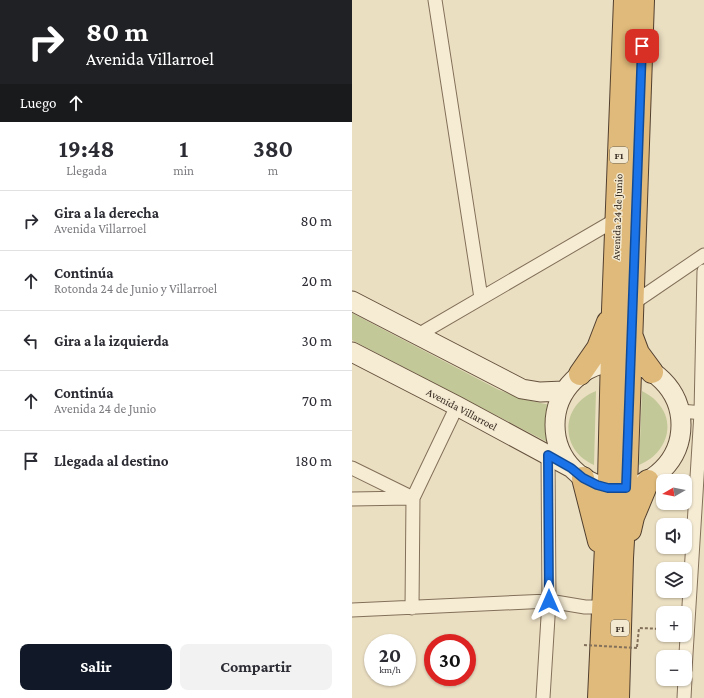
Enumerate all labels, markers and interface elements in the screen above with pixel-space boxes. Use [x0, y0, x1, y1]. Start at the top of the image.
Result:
icon: right [20, 16, 72, 68]
text: 80 m [86, 16, 148, 47]
pin [625, 29, 659, 63]
icon: arrive [631, 35, 653, 57]
text: Avenida Villarroel [86, 49, 214, 69]
icon: ahead [65, 92, 87, 114]
text: Luego [20, 95, 57, 111]
text: 19:48 [59, 135, 114, 162]
text: 1 [179, 135, 188, 162]
text: 380 [253, 135, 293, 162]
road number: F1 [610, 147, 628, 163]
text: Llegada [66, 163, 107, 178]
text: min [173, 163, 194, 178]
text: m [268, 163, 278, 178]
street label: Avenida 24 de Junio [609, 173, 626, 260]
text: Gira a la derecha [54, 205, 159, 221]
icon: right [20, 210, 42, 232]
text: 80 m [301, 213, 332, 229]
text: Avenida Villarroel [54, 221, 146, 236]
text: Continúa [54, 265, 114, 281]
icon: ahead [20, 270, 42, 292]
text: 20 m [302, 273, 332, 289]
text: Rotonda 24 de Junio y Villarroel [54, 281, 217, 296]
icon: left [20, 330, 42, 352]
text: Gira a la izquierda [54, 333, 169, 349]
text: 30 m [302, 333, 332, 349]
text: Continúa [54, 385, 114, 401]
street label: Avenida Villarroel [425, 385, 499, 433]
icon: ahead [20, 390, 42, 412]
text: 70 m [302, 393, 332, 409]
text: Avenida 24 de Junio [54, 401, 156, 416]
icon: arrive [20, 450, 42, 472]
text: Llegada al destino [54, 453, 169, 469]
text: 180 m [296, 453, 332, 469]
north arrow [656, 474, 692, 510]
map controls [656, 474, 692, 686]
button: sound [656, 518, 692, 554]
button: layers [656, 562, 692, 598]
position arrow [528, 580, 570, 622]
button: + [656, 606, 692, 642]
road number: F1 [611, 620, 629, 636]
speed limit sign: 30 [424, 634, 476, 686]
button: Salir [20, 644, 172, 690]
button: Compartir [180, 644, 332, 690]
text: 20 [379, 644, 401, 666]
button: − [656, 650, 692, 686]
text: km/h [379, 664, 401, 675]

